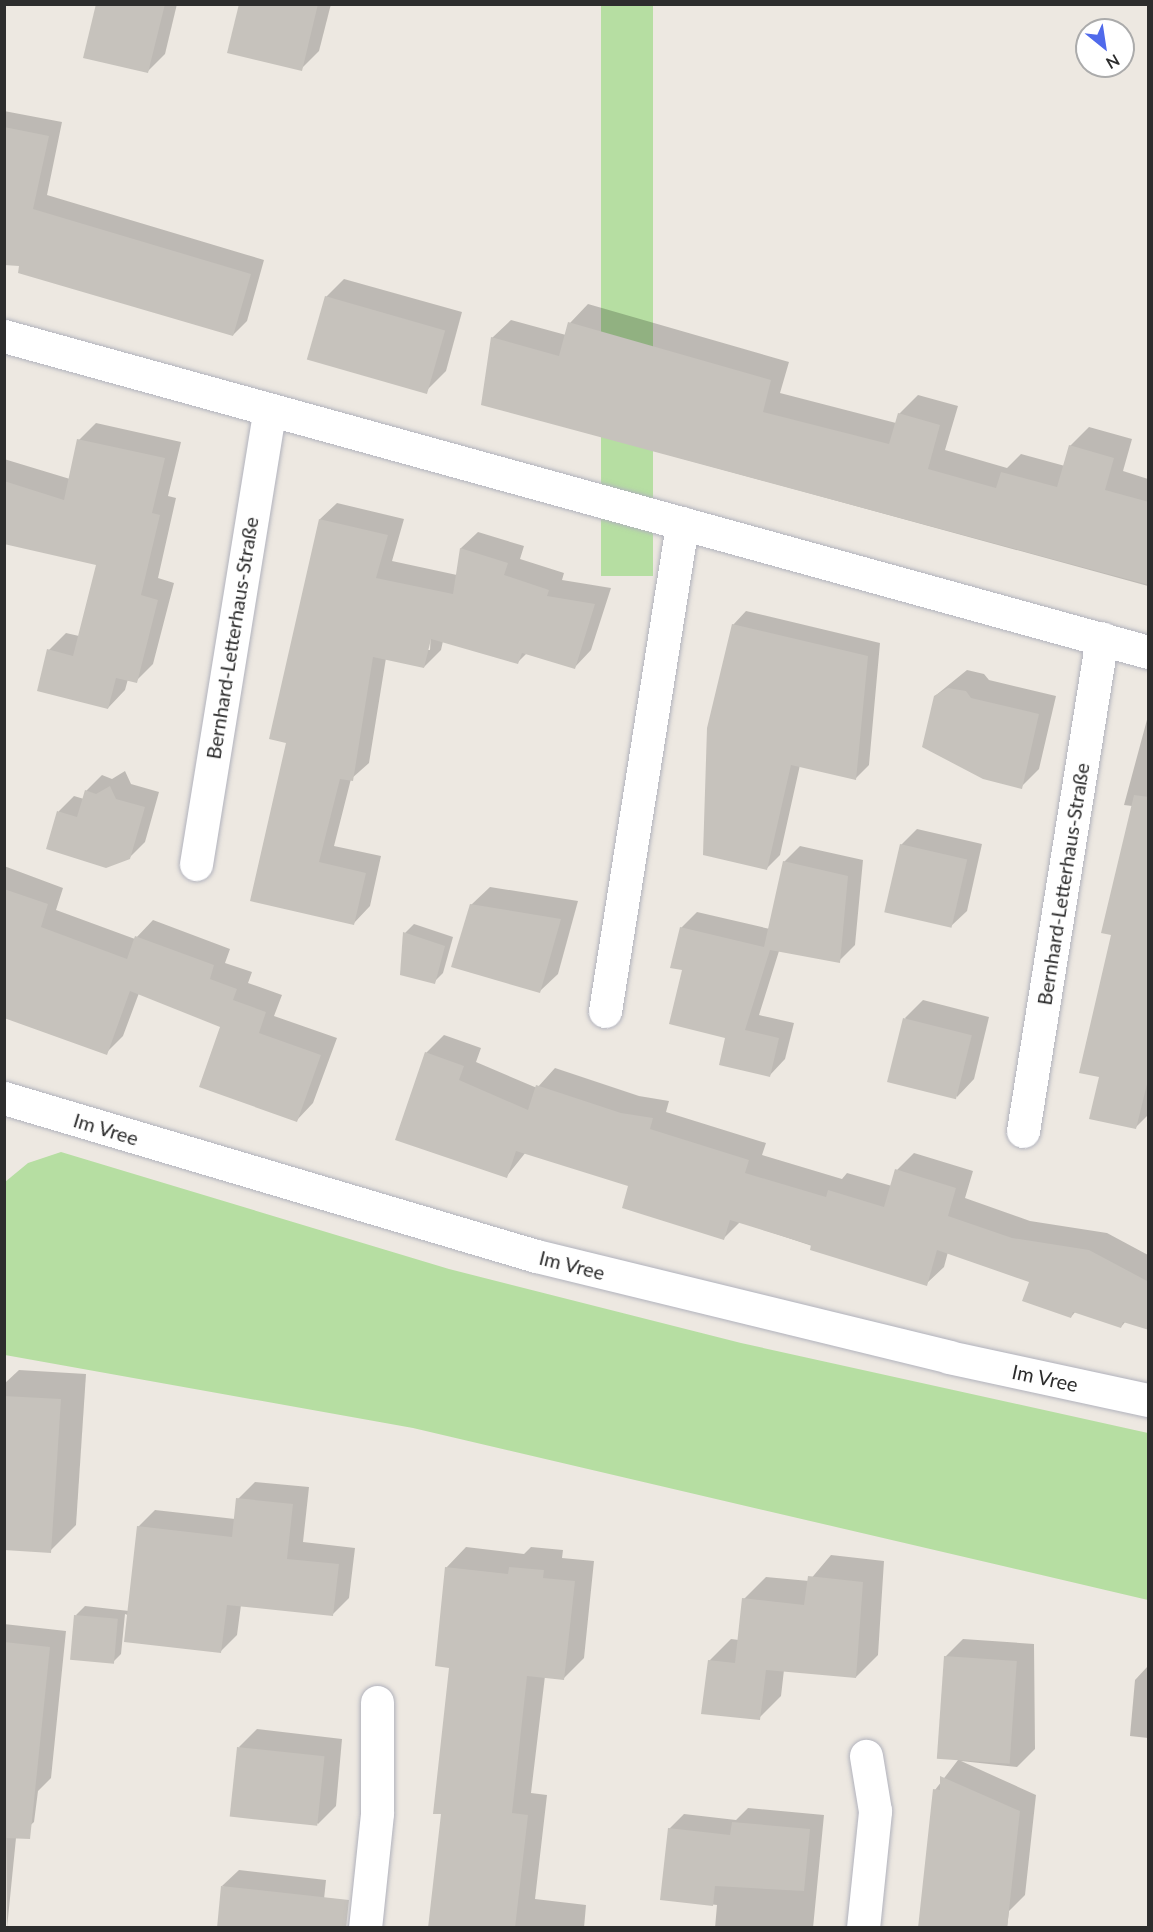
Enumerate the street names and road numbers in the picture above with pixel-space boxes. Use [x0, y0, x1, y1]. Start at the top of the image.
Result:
street label: Bernhard-Letterhaus-Straße [201, 515, 263, 761]
street label: Bernhard-Letterhaus-Straße [1032, 761, 1094, 1007]
street label: Im Vree [70, 1108, 142, 1150]
street label: Im Vree [536, 1245, 608, 1285]
street label: Im Vree [1010, 1359, 1080, 1397]

